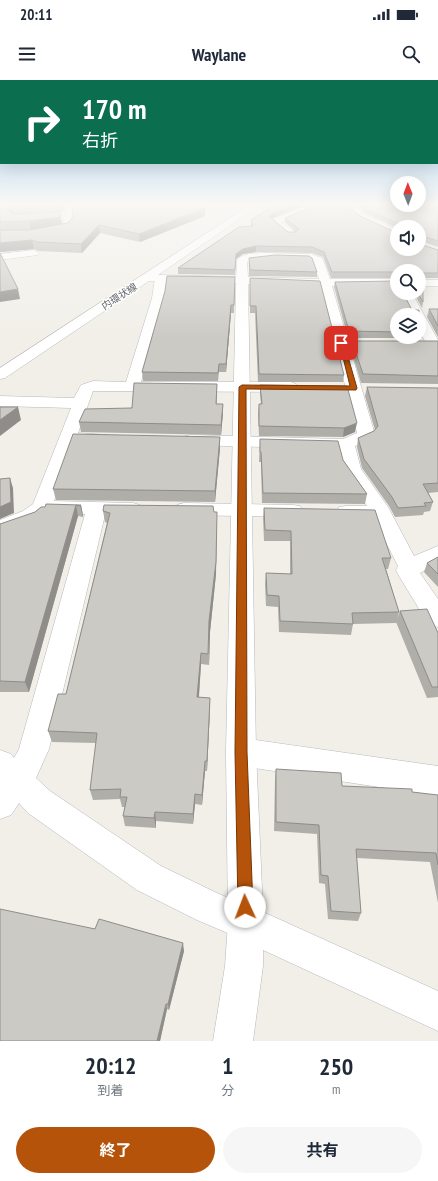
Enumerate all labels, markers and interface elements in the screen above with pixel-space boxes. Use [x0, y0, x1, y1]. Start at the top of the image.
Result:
text: 20:11 [20, 5, 52, 24]
icon: menu [16, 43, 38, 65]
text: Waylane [192, 43, 246, 66]
icon: search [400, 43, 422, 65]
text: 170 m [82, 90, 146, 127]
icon: right [16, 96, 68, 148]
text: 右折 [82, 129, 118, 152]
north arrow [390, 176, 426, 212]
map controls [390, 176, 426, 344]
button: sound [390, 220, 426, 256]
button: search [390, 264, 426, 300]
street label: 内環状線 [99, 280, 140, 313]
button: layers [390, 308, 426, 344]
pin [324, 326, 358, 360]
icon: arrive [330, 332, 352, 354]
position arrow [224, 886, 266, 928]
text: 20:12 [85, 1050, 137, 1081]
text: 1 [222, 1050, 233, 1081]
text: 250 [319, 1051, 353, 1082]
text: m [332, 1081, 340, 1098]
text: 到着 [98, 1082, 124, 1099]
text: 分 [221, 1082, 234, 1099]
button: 終了 [16, 1127, 215, 1173]
button: 共有 [223, 1127, 422, 1173]

